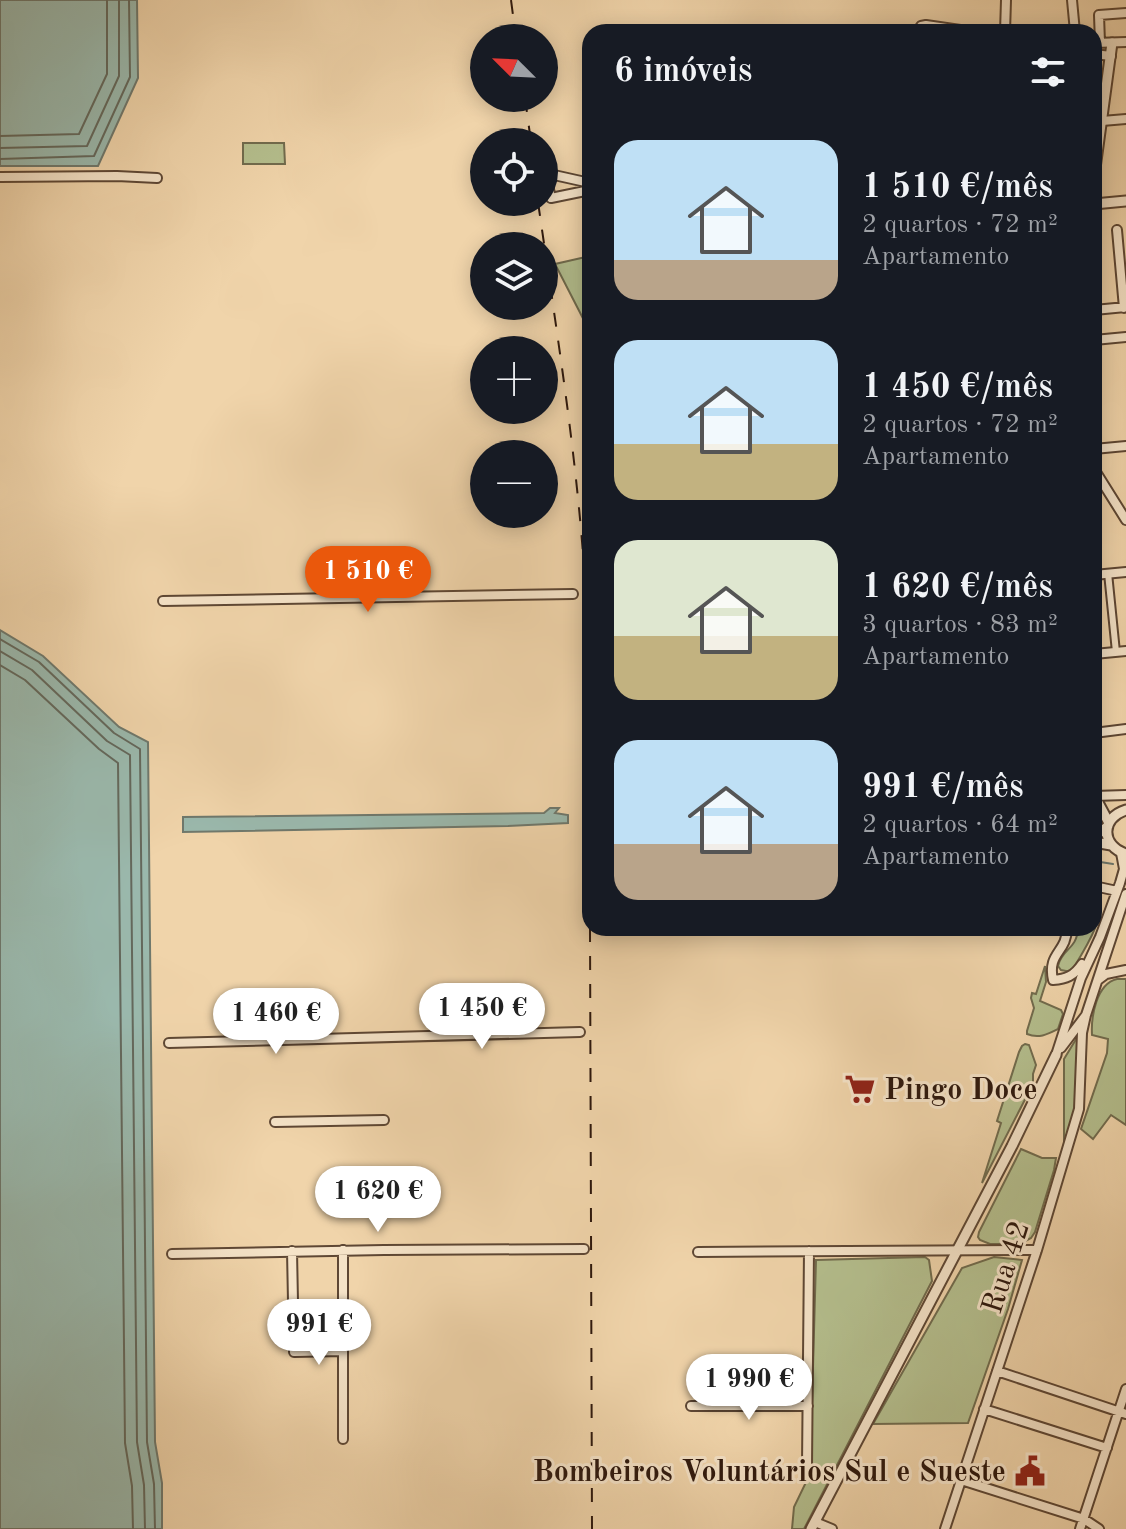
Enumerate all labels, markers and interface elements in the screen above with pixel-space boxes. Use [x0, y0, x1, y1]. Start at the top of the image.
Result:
north arrow [470, 24, 558, 112]
map controls [470, 24, 558, 528]
icon: filters [1026, 50, 1070, 94]
text: 6 imóveis [614, 55, 752, 89]
button: locate [470, 128, 558, 216]
text: 1 510 €/mês [862, 171, 1053, 205]
icon: home [678, 172, 774, 268]
text: 2 quartos · 72 m² [862, 212, 1058, 238]
button: layers [470, 232, 558, 320]
text: Apartamento [862, 244, 1009, 270]
button: + [470, 336, 558, 424]
text: 1 450 €/mês [862, 371, 1053, 405]
icon: home [678, 372, 774, 468]
text: 2 quartos · 72 m² [862, 412, 1058, 438]
button: − [470, 440, 558, 528]
text: Apartamento [862, 444, 1009, 470]
pin: 1 510 € [294, 546, 442, 614]
text: 1 510 € [323, 559, 413, 585]
text: 1 620 €/mês [862, 571, 1053, 605]
icon: home [678, 572, 774, 668]
text: 3 quartos · 83 m² [862, 612, 1058, 638]
text: Apartamento [862, 644, 1009, 670]
text: 991 €/mês [862, 771, 1024, 805]
icon: home [678, 772, 774, 868]
text: 2 quartos · 64 m² [862, 812, 1058, 838]
text: Apartamento [862, 844, 1009, 870]
pin: 1 450 € [408, 983, 556, 1051]
pin: 1 460 € [202, 988, 350, 1056]
text: 1 450 € [437, 996, 527, 1022]
text: 1 460 € [231, 1001, 321, 1027]
supermarket icon: Pingo Doce [843, 1072, 877, 1106]
place label: Pingo Doce [884, 1076, 1038, 1106]
pin: 1 620 € [304, 1166, 452, 1234]
text: 1 620 € [333, 1179, 423, 1205]
street label: Rua 42 [978, 1218, 1036, 1318]
pin: 991 € [263, 1299, 375, 1367]
text: 991 € [285, 1312, 353, 1338]
pin: 1 990 € [675, 1354, 823, 1422]
text: 1 990 € [704, 1367, 794, 1393]
public building icon: Bombeiros Voluntários Sul e Sueste [1013, 1454, 1047, 1488]
place label: Bombeiros Voluntários Sul e Sueste [532, 1458, 1006, 1488]

